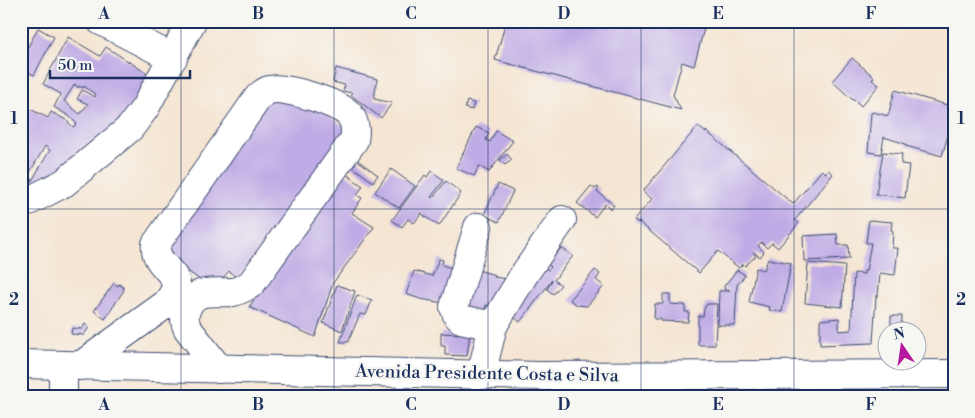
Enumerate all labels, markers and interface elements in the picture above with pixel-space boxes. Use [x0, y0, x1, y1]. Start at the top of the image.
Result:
text: A [97, 4, 110, 24]
text: B [252, 4, 264, 24]
text: C [405, 4, 417, 24]
text: D [558, 4, 571, 24]
text: E [712, 4, 724, 24]
text: F [865, 4, 877, 24]
scale bar [50, 48, 190, 80]
text: 50 m [58, 56, 92, 75]
text: 1 [10, 109, 18, 129]
text: 1 [957, 109, 965, 129]
text: 2 [9, 290, 19, 310]
text: 2 [956, 290, 966, 310]
north arrow [878, 320, 928, 370]
text: N [892, 324, 907, 344]
street label: Avenida Presidente Costa e Silva [354, 360, 620, 387]
text: A [97, 395, 110, 415]
text: B [252, 395, 264, 415]
text: C [405, 395, 417, 415]
text: D [558, 395, 571, 415]
text: E [712, 395, 724, 415]
text: F [865, 395, 877, 415]

